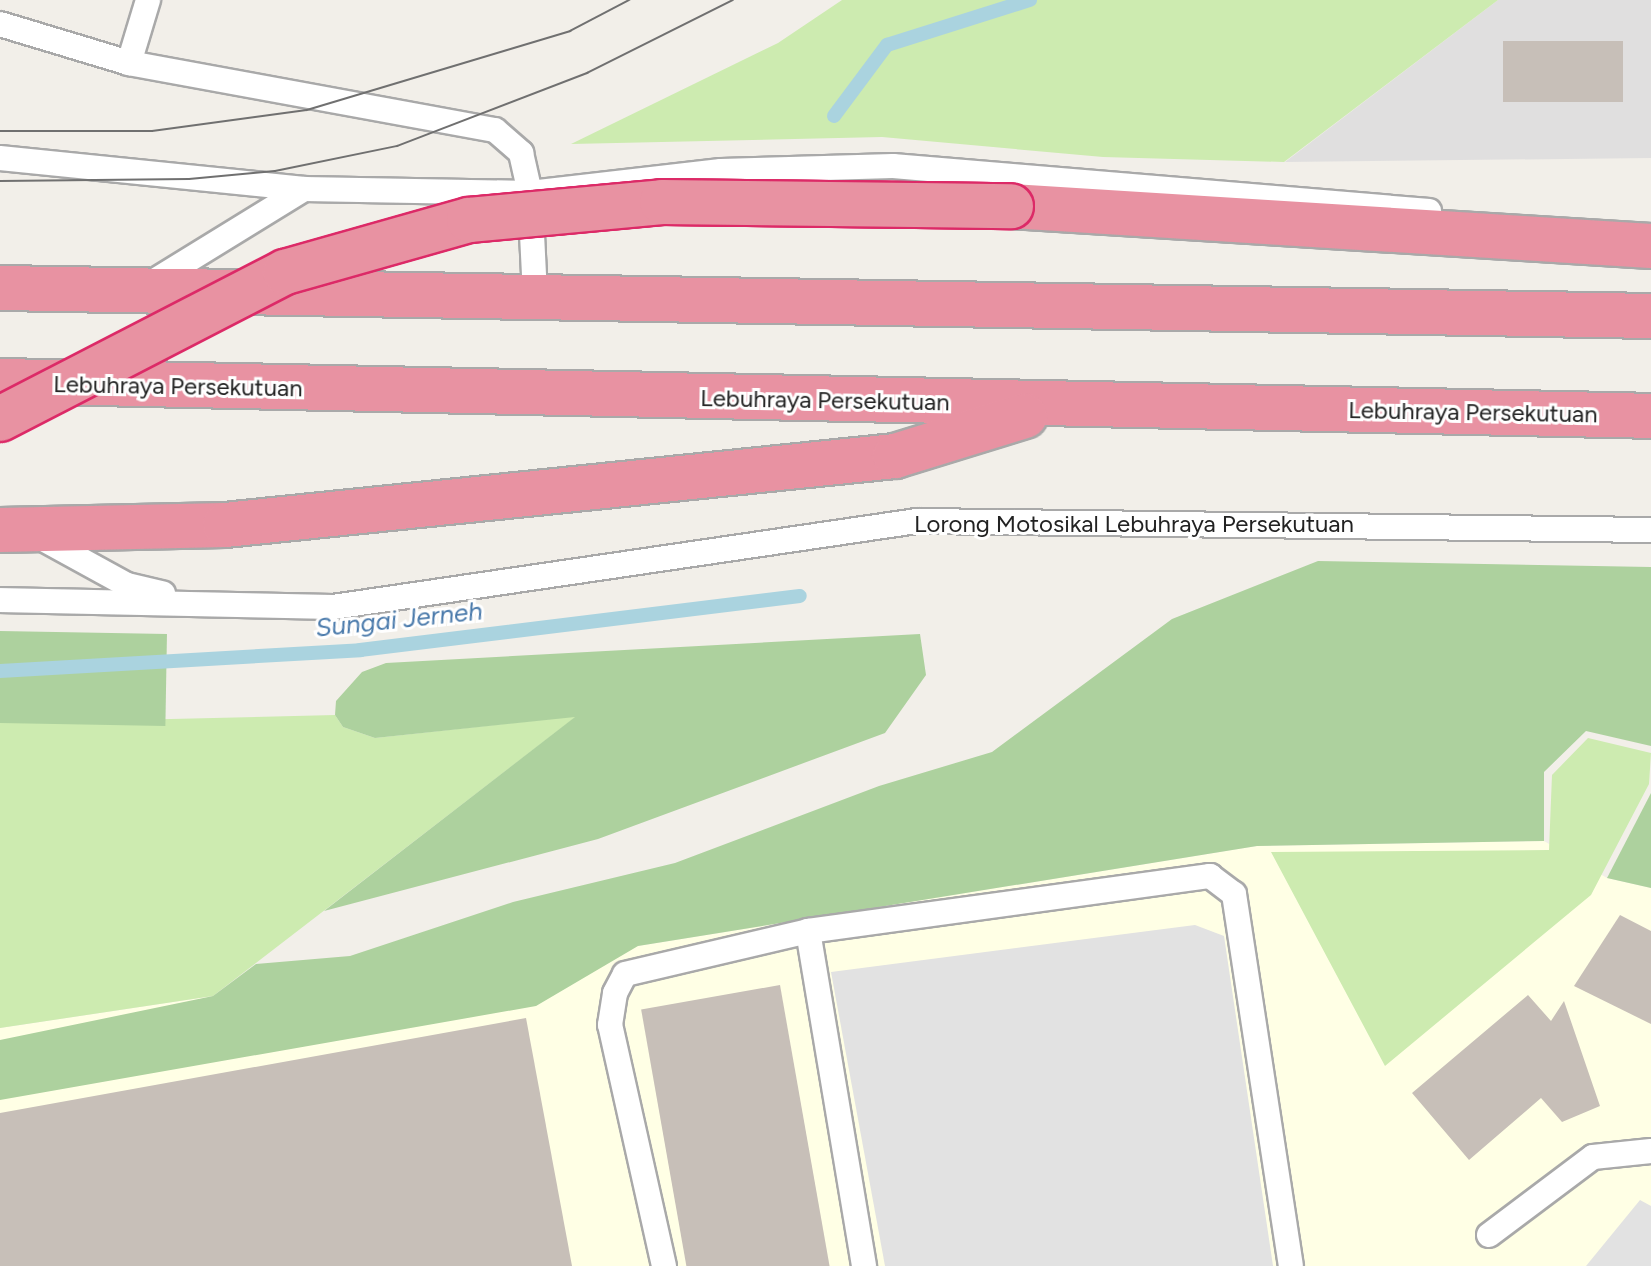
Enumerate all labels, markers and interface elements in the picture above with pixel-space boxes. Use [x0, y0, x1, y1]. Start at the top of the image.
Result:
street label: Lebuhraya Persekutuan [53, 369, 303, 403]
street label: Lebuhraya Persekutuan [700, 383, 950, 417]
street label: Lebuhraya Persekutuan [1348, 395, 1598, 429]
street label: Lorong Motosikal Lebuhraya Persekutuan [914, 510, 1354, 538]
water label: Sungai Jerneh [314, 596, 484, 644]

